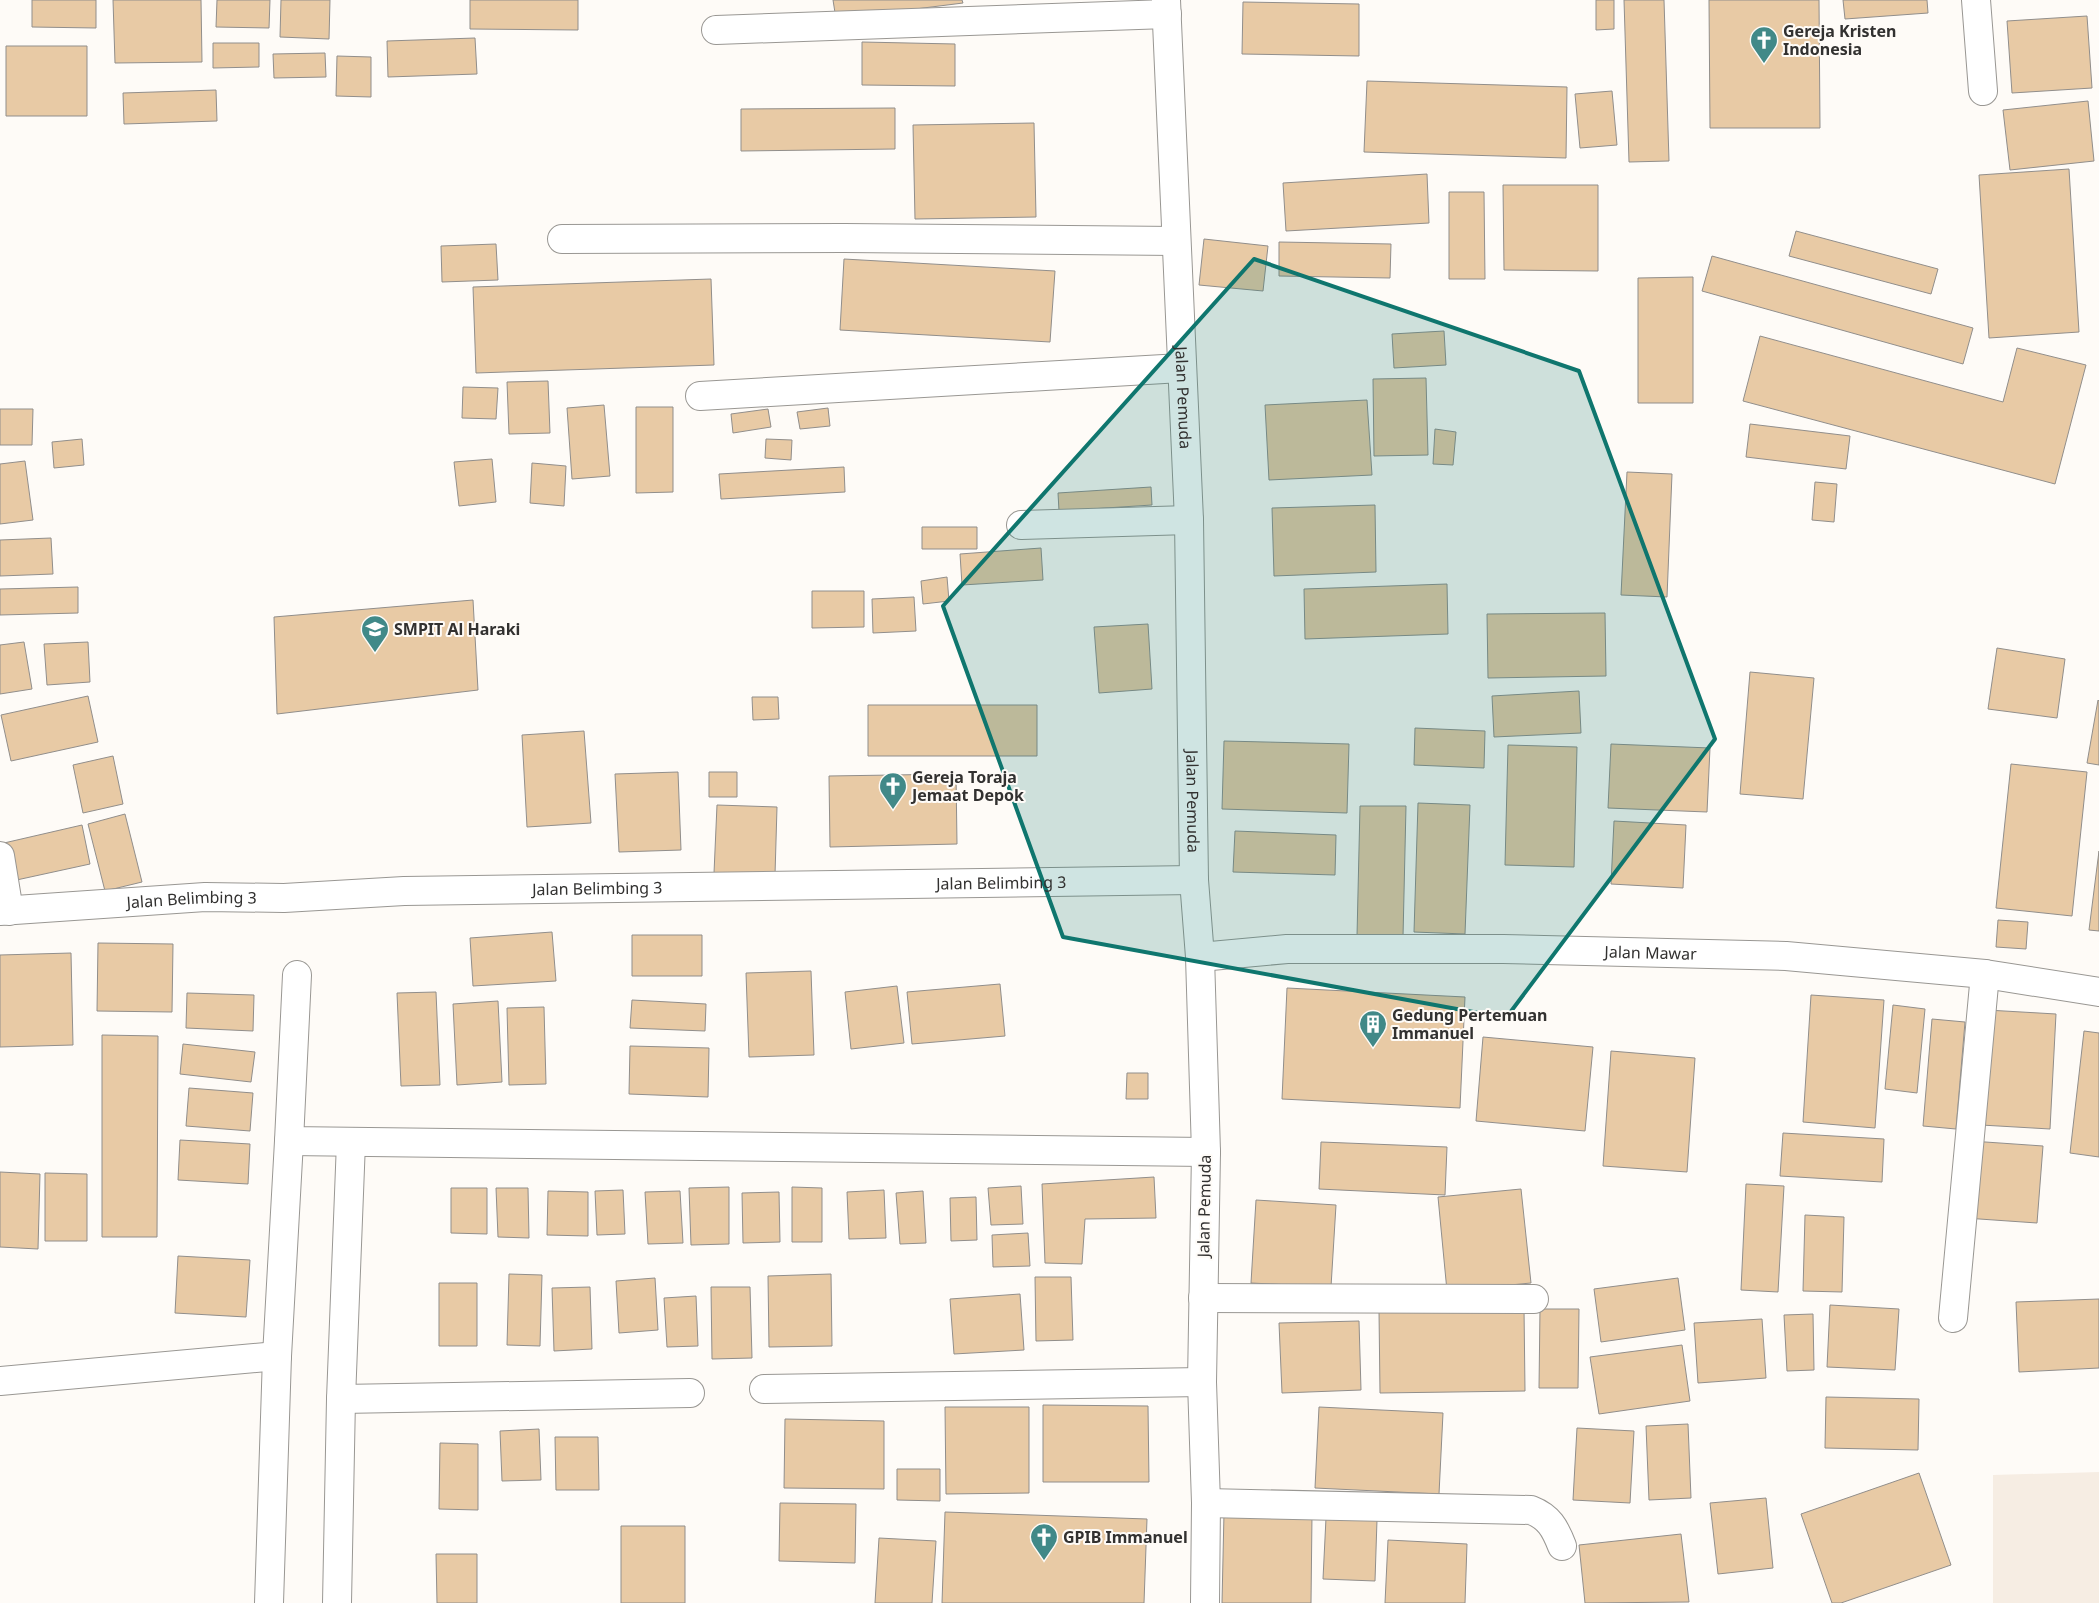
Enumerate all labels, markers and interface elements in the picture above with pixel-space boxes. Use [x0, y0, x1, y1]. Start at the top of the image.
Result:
place label: Gereja Kristen Indonesia [1783, 20, 1897, 60]
church icon: Gereja Kristen Indonesia [1749, 25, 1779, 64]
street label: Jalan Pemuda [1170, 344, 1197, 450]
school or university icon: SMPIT Al Haraki [360, 614, 390, 653]
place label: SMPIT Al Haraki [394, 618, 520, 640]
street label: Jalan Pemuda [1181, 748, 1205, 853]
place label: Gereja Toraja Jemaat Depok [910, 766, 1024, 806]
church icon: Gereja Toraja Jemaat Depok [878, 771, 908, 810]
street label: Jalan Belimbing 3 [934, 871, 1067, 895]
street label: Jalan Belimbing 3 [530, 876, 663, 900]
street label: Jalan Belimbing 3 [124, 886, 257, 913]
street label: Jalan Mawar [1602, 940, 1697, 965]
place label: Gedung Pertemuan Immanuel [1392, 1004, 1547, 1044]
building icon: Gedung Pertemuan Immanuel [1358, 1009, 1388, 1048]
street label: Jalan Pemuda [1192, 1154, 1216, 1260]
church icon: GPIB Immanuel [1029, 1522, 1059, 1561]
place label: GPIB Immanuel [1063, 1526, 1188, 1548]

